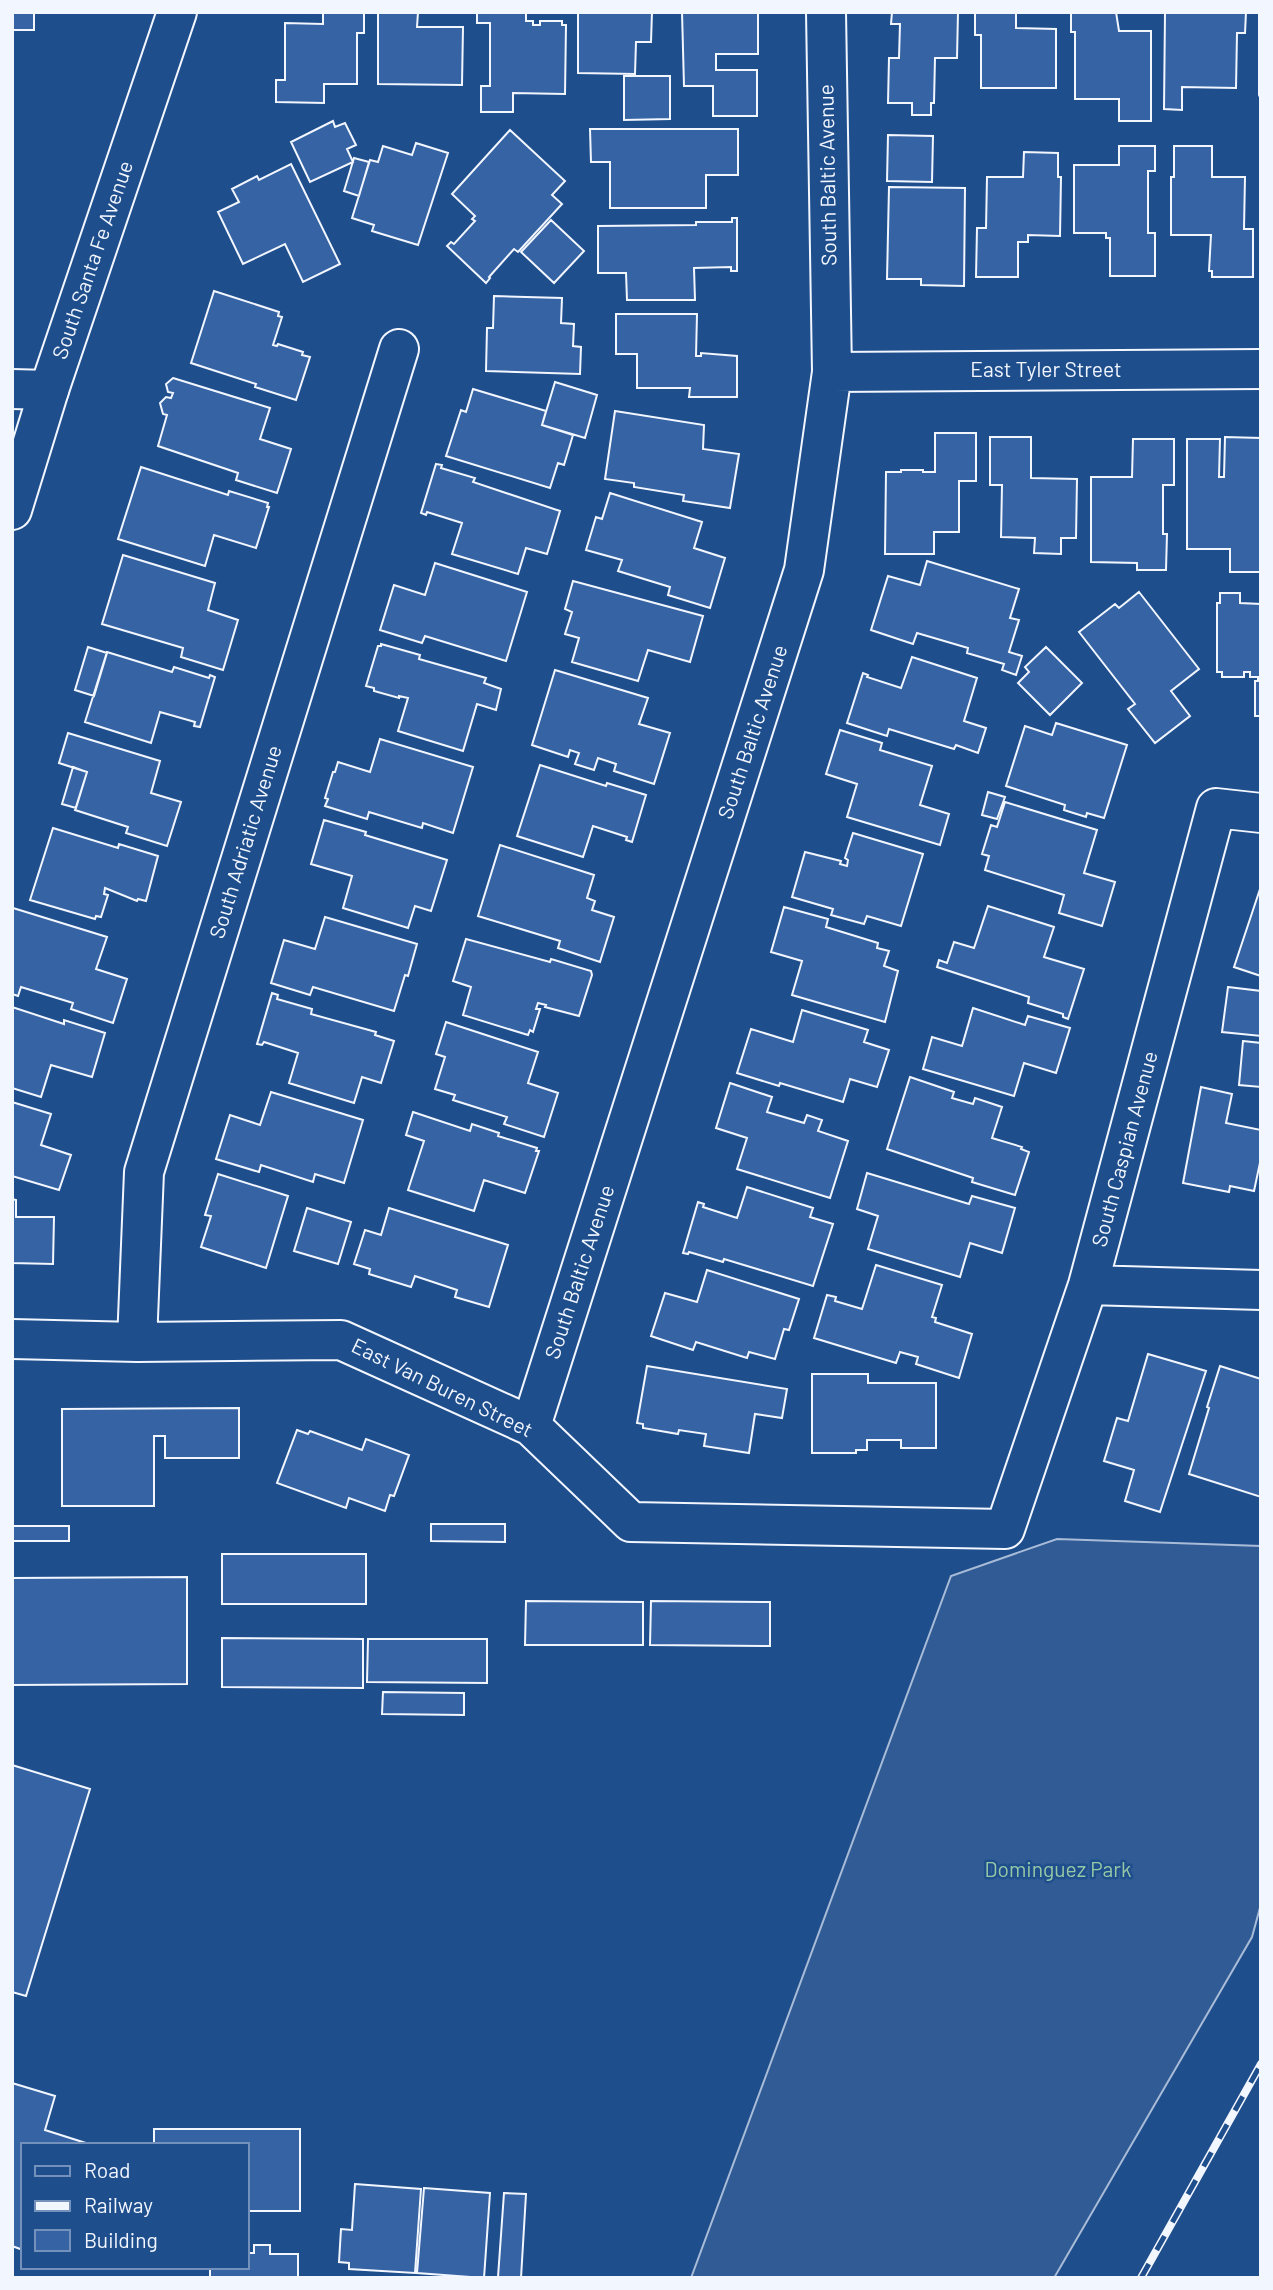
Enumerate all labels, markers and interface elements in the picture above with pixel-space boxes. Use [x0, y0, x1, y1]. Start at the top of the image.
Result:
street label: South Baltic Avenue [812, 84, 841, 266]
street label: South Santa Fe Avenue [46, 157, 137, 362]
street label: East Tyler Street [970, 356, 1122, 381]
street label: South Baltic Avenue [712, 641, 792, 822]
street label: South Adriatic Avenue [203, 742, 286, 941]
street label: South Caspian Avenue [1085, 1048, 1162, 1249]
street label: South Baltic Avenue [539, 1181, 619, 1362]
street label: East Van Buren Street [348, 1332, 537, 1441]
park label: Dominguez Park [985, 1856, 1131, 1881]
legend [21, 2143, 248, 2269]
text: Road [84, 2157, 130, 2182]
text: Railway [84, 2192, 153, 2217]
text: Building [84, 2227, 158, 2252]

